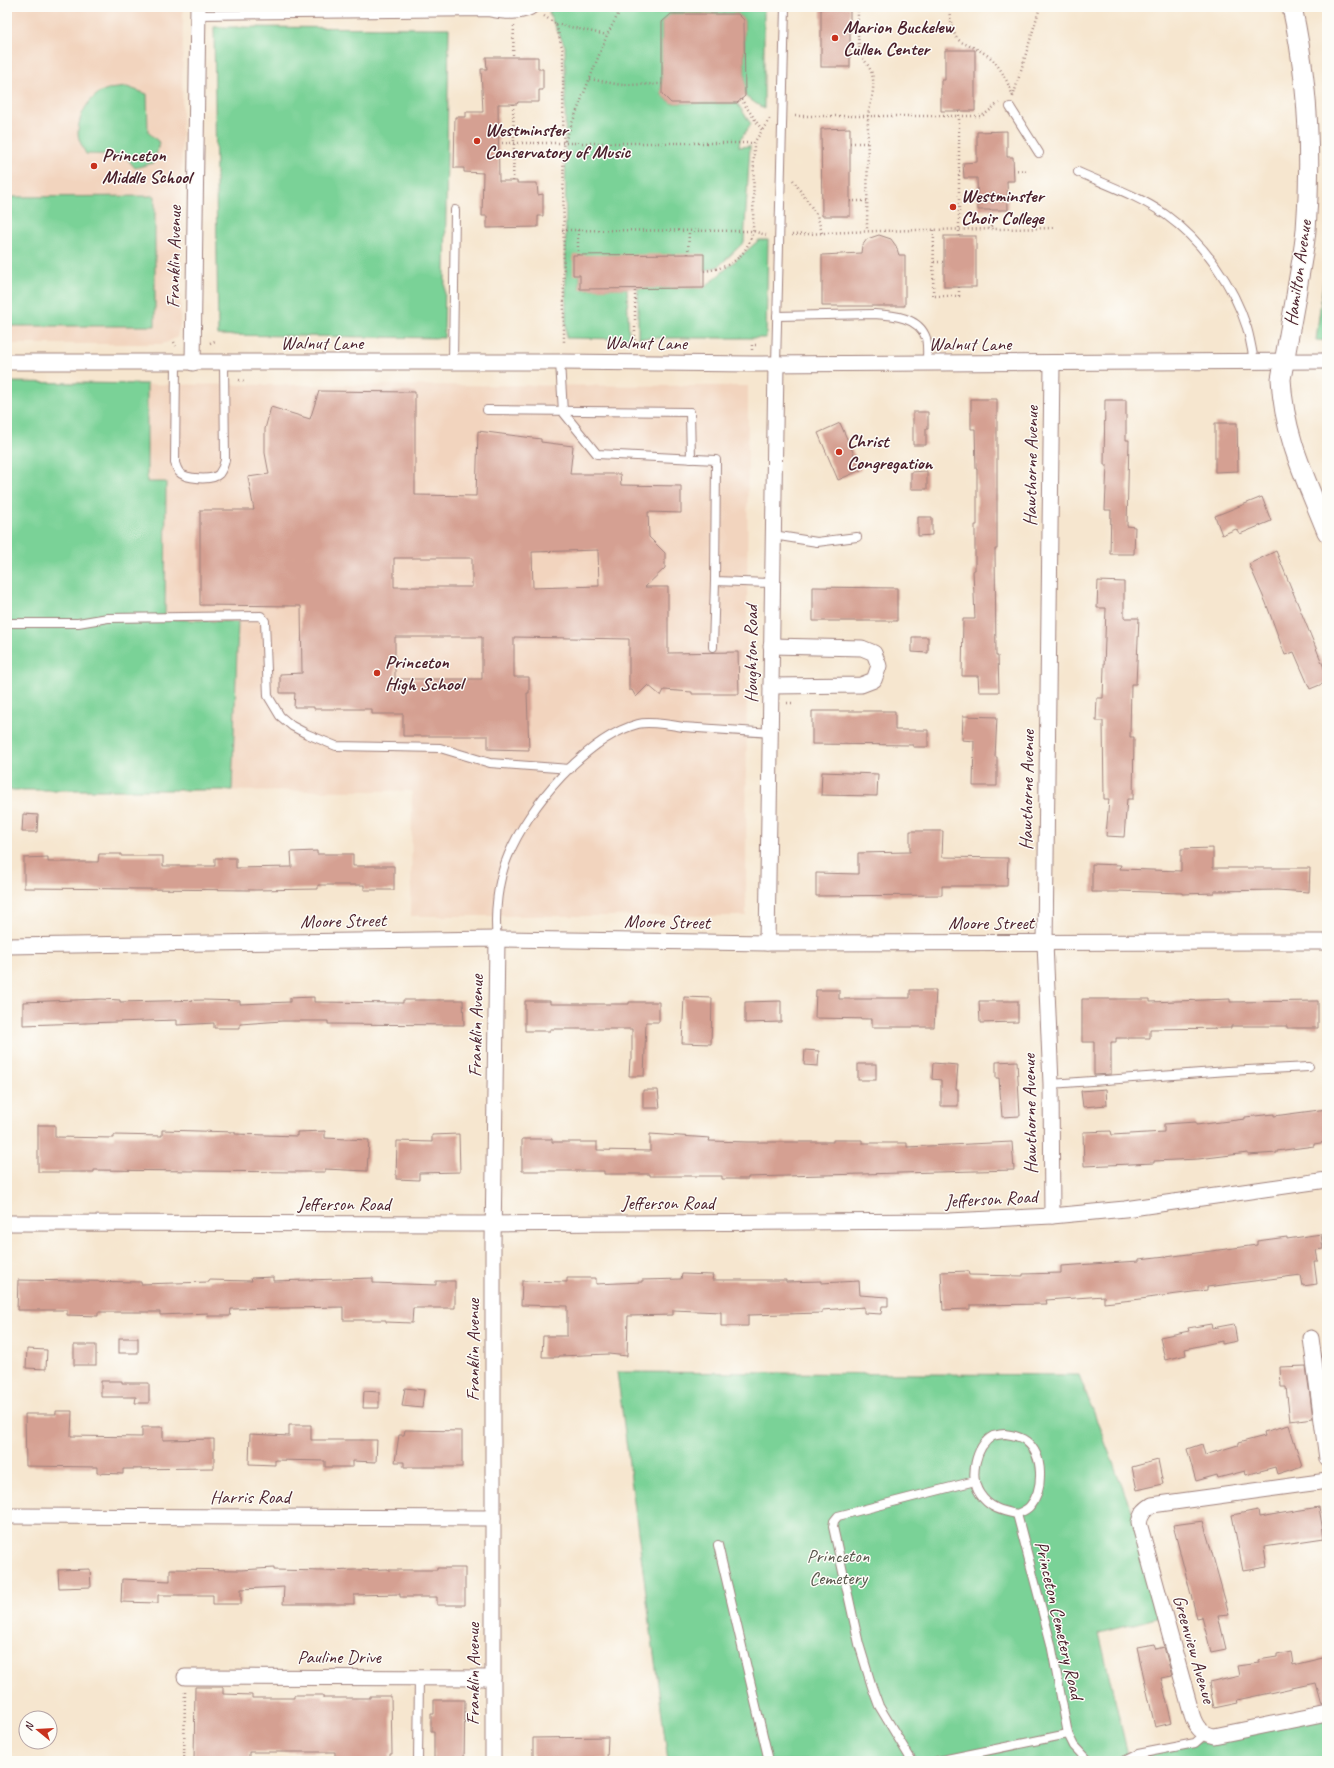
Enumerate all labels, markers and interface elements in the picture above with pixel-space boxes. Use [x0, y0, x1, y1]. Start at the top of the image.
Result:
place label: Marion Buckelew Cullen Center [843, 15, 955, 61]
marker: Marion Buckelew Cullen Center [830, 33, 840, 43]
place label: Westminster Conservatory of Music [485, 118, 631, 164]
marker: Westminster Conservatory of Music [472, 136, 482, 146]
place label: Princeton Middle School [102, 143, 195, 189]
marker: Princeton Middle School [89, 161, 99, 171]
place label: Westminster Choir College [961, 184, 1046, 230]
marker: Westminster Choir College [948, 202, 958, 212]
street label: Franklin Avenue [161, 204, 187, 308]
street label: Hamilton Avenue [1279, 217, 1318, 327]
street label: Walnut Lane [605, 330, 689, 356]
street label: Walnut Lane [281, 331, 365, 355]
street label: Walnut Lane [929, 332, 1013, 356]
street label: Hawthorne Avenue [1018, 404, 1044, 526]
place label: Christ Congregation [847, 429, 934, 475]
marker: Christ Congregation [834, 447, 844, 457]
street label: Houghton Road [739, 602, 763, 703]
place label: Princeton High School [385, 650, 467, 696]
marker: Princeton High School [372, 668, 382, 678]
street label: Hawthorne Avenue [1014, 728, 1040, 850]
street label: Moore Street [300, 908, 388, 934]
street label: Moore Street [624, 909, 712, 935]
street label: Moore Street [948, 911, 1036, 935]
street label: Franklin Avenue [463, 973, 489, 1077]
street label: Hawthorne Avenue [1017, 1052, 1043, 1174]
street label: Jefferson Road [943, 1184, 1041, 1213]
street label: Jefferson Road [621, 1191, 718, 1215]
street label: Jefferson Road [297, 1192, 394, 1216]
street label: Franklin Avenue [461, 1297, 485, 1401]
street label: Harris Road [210, 1485, 293, 1509]
street label: Princeton Cemetery Road [1029, 1539, 1090, 1705]
park label: Princeton Cemetery [807, 1544, 870, 1590]
street label: Greenview Avenue [1167, 1592, 1221, 1707]
street label: Franklin Avenue [461, 1621, 485, 1725]
street label: Pauline Drive [297, 1645, 382, 1669]
north arrow [18, 1710, 58, 1750]
text: N [21, 1719, 37, 1732]

